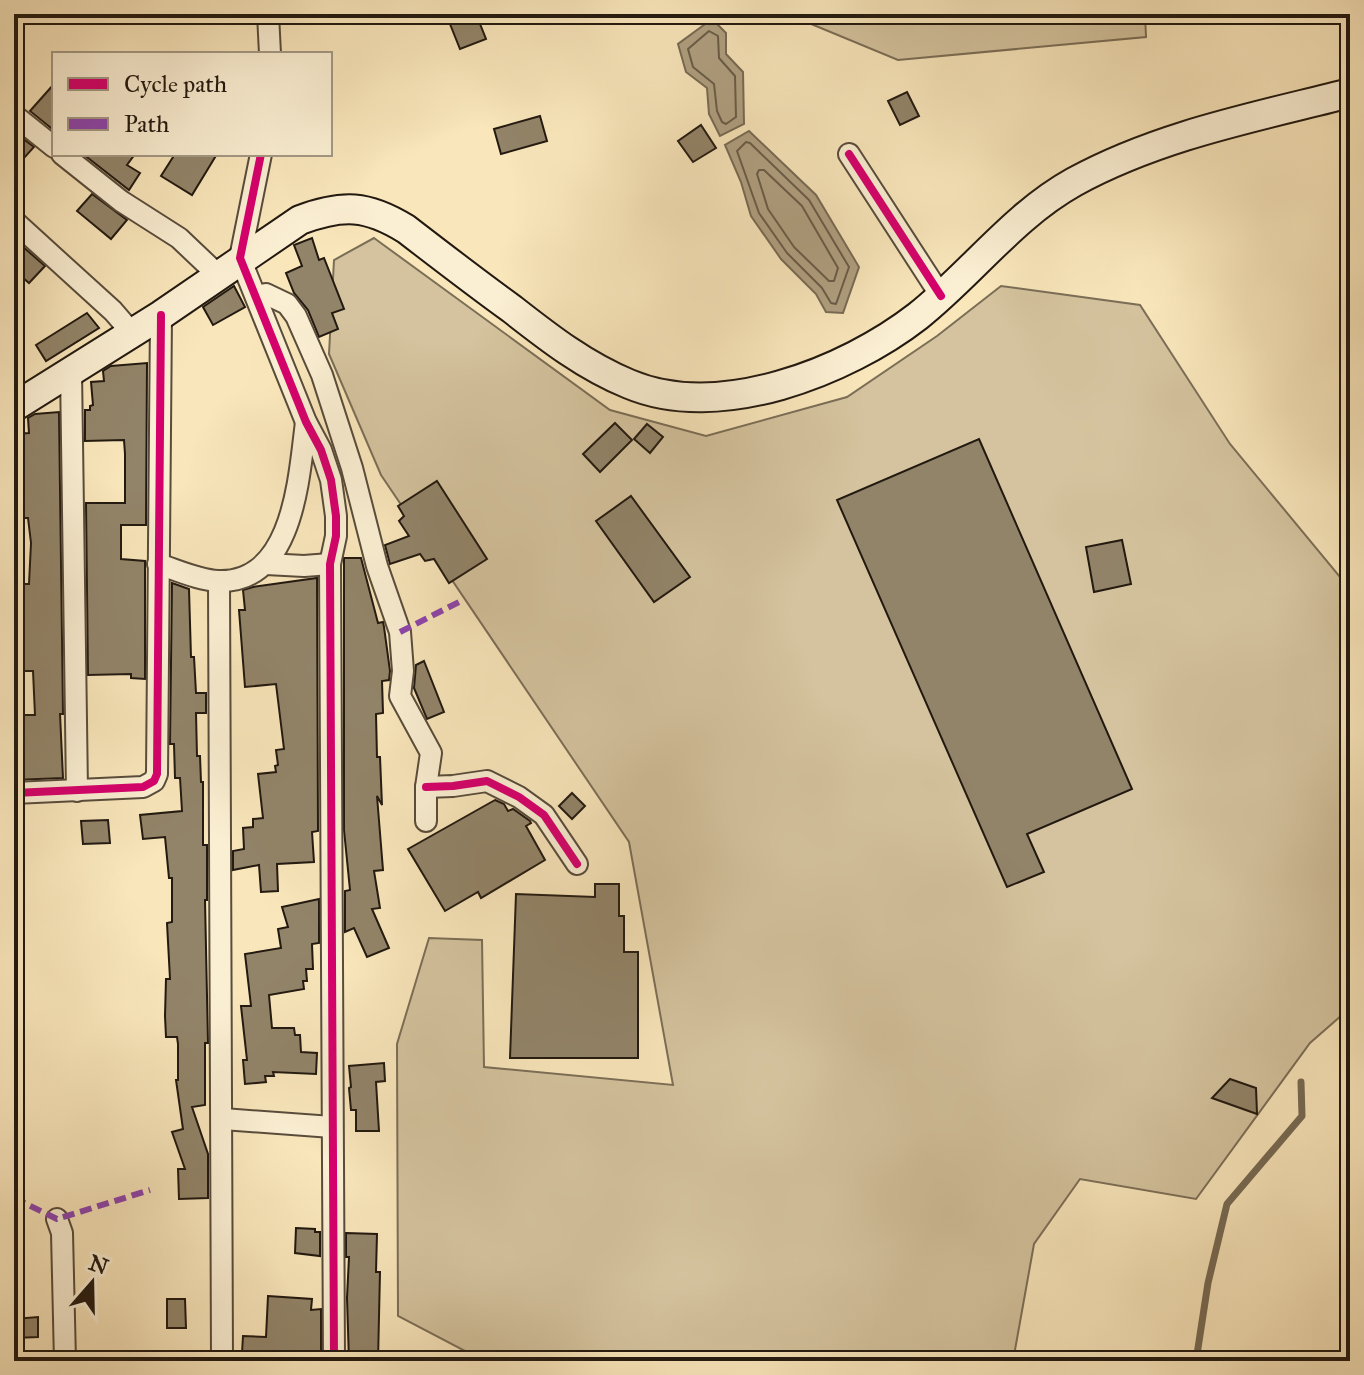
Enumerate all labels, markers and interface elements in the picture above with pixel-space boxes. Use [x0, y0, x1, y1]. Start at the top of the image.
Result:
legend [52, 52, 332, 156]
text: Cycle path [124, 69, 227, 99]
text: Path [124, 109, 169, 139]
north arrow [52, 1243, 132, 1323]
text: N [85, 1249, 112, 1281]

